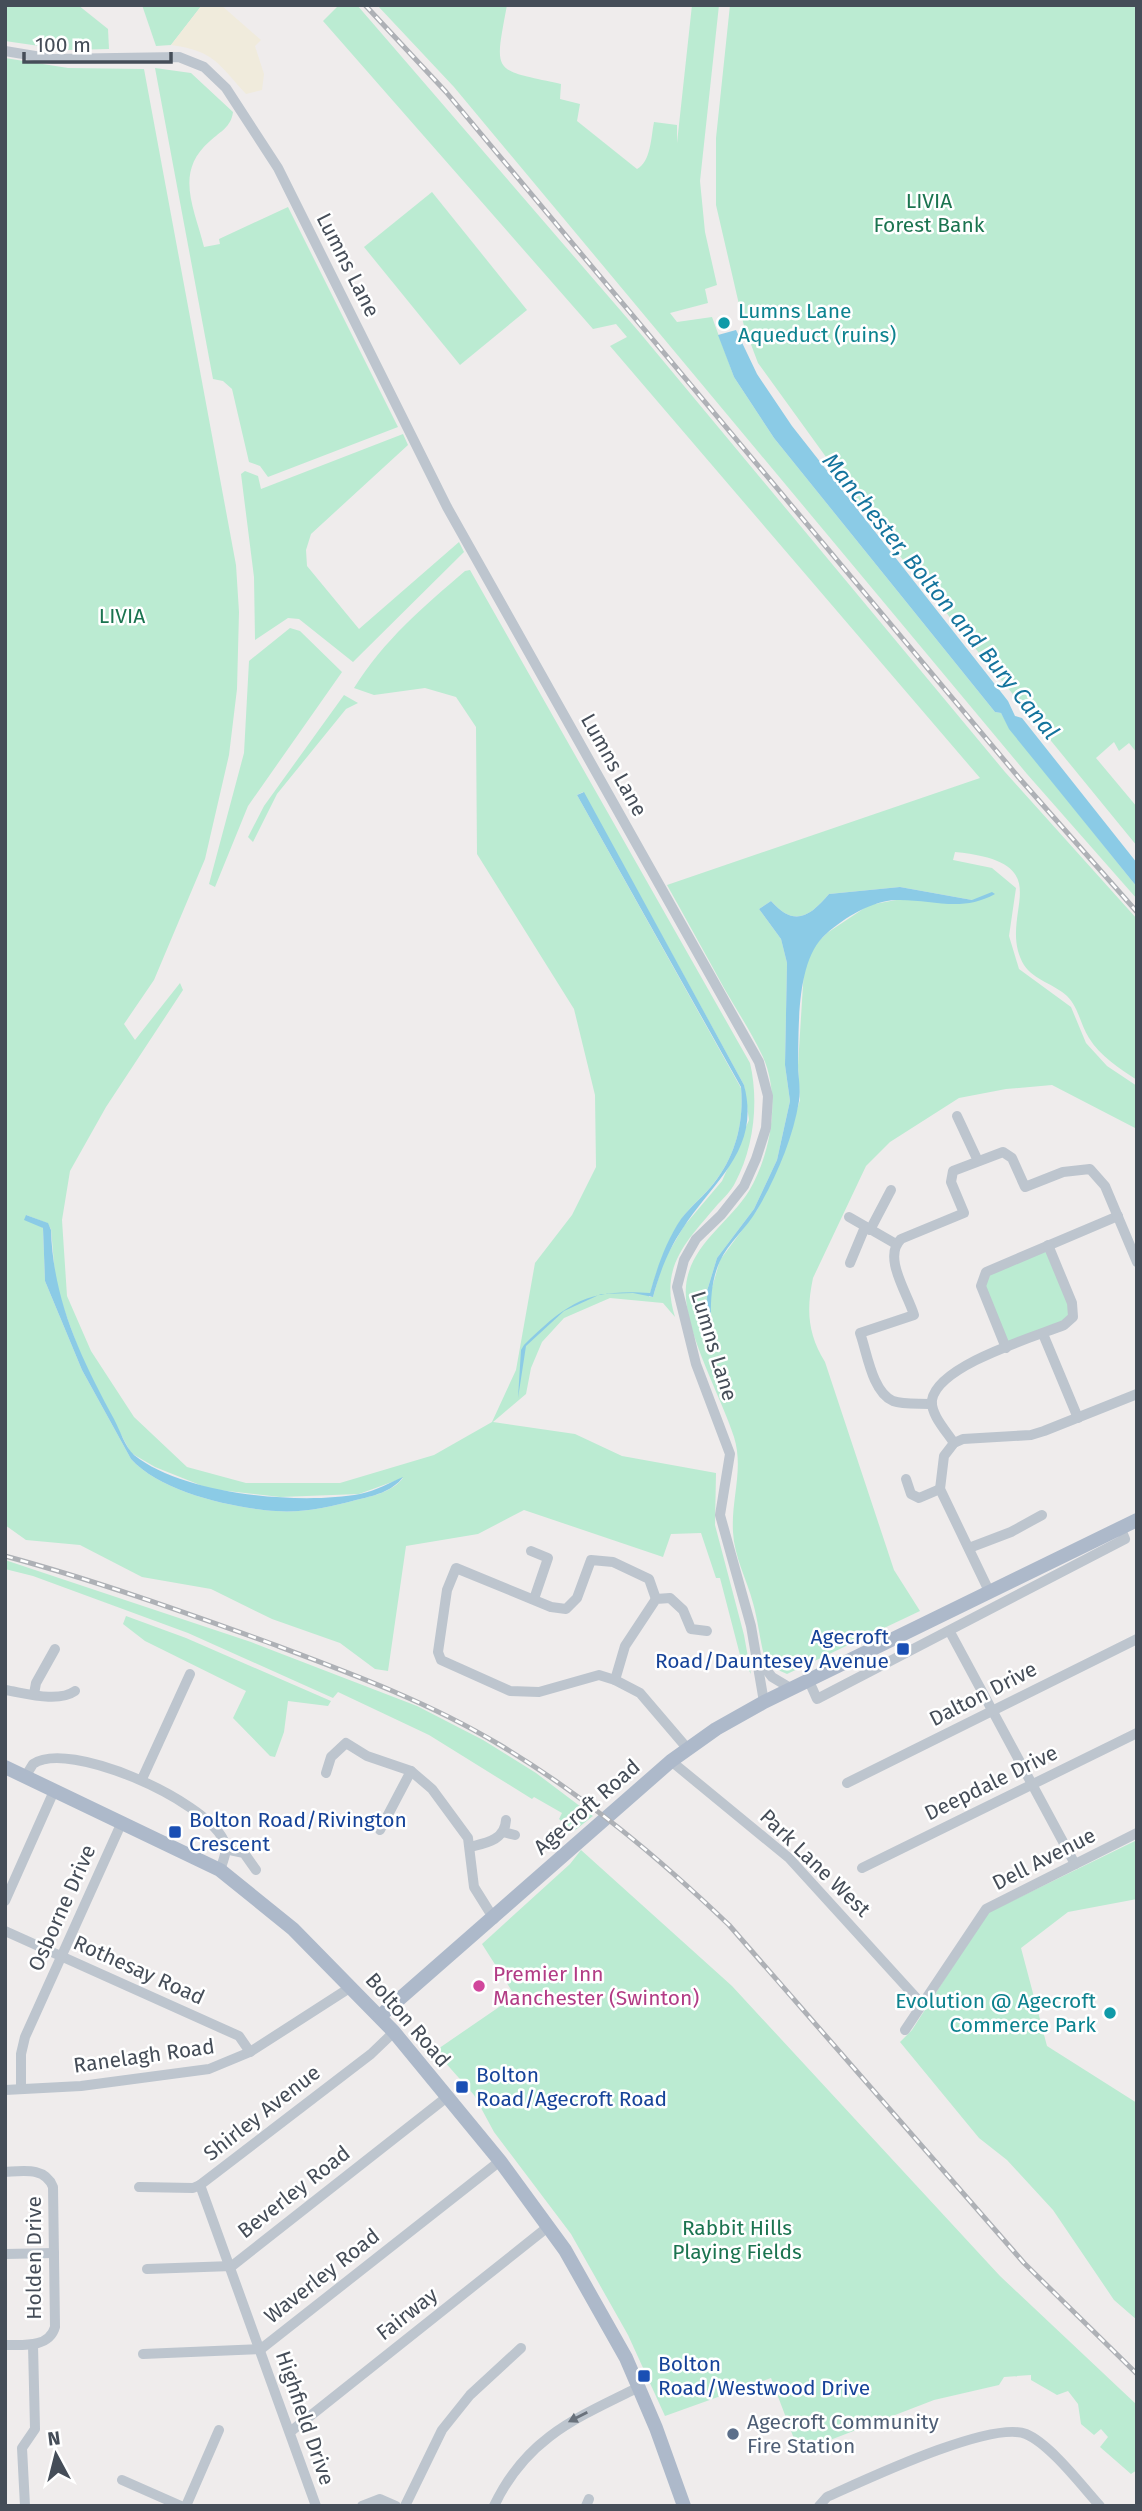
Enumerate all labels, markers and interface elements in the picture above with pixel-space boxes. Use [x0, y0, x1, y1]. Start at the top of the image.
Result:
scale bar [24, 21, 172, 65]
text: 100 m [35, 32, 91, 58]
park label: LIVIA Forest Bank [874, 188, 985, 238]
street label: Lumns Lane [311, 209, 385, 321]
place label: Lumns Lane Aqueduct (ruins) [738, 298, 896, 348]
marker: Lumns Lane Aqueduct (ruins) [716, 315, 732, 331]
water label: Manchester, Bolton and Bury Canal [817, 447, 1065, 745]
park label: LIVIA [99, 603, 145, 629]
street label: Lumns Lane [575, 709, 653, 821]
street label: Lumns Lane [685, 1288, 743, 1404]
place label: Agecroft Road/Dauntesey Avenue [655, 1624, 889, 1674]
marker: Agecroft Road/Dauntesey Avenue [895, 1641, 911, 1657]
street label: Dalton Drive [925, 1656, 1041, 1732]
street label: Deepdale Drive [920, 1740, 1062, 1826]
street label: Agecroft Road [528, 1754, 646, 1860]
street label: Park Lane West [754, 1804, 876, 1923]
place label: Bolton Road/Rivington Crescent [189, 1807, 407, 1857]
street label: Dell Avenue [988, 1822, 1100, 1896]
marker: Bolton Road/Rivington Crescent [167, 1824, 183, 1840]
street label: Osborne Drive [23, 1841, 101, 1975]
street label: Rothesay Road [69, 1929, 209, 2011]
place label: Premier Inn Manchester (Swinton) [493, 1961, 699, 2011]
street label: Bolton Road [360, 1967, 456, 2073]
marker: Premier Inn Manchester (Swinton) [471, 1978, 487, 1994]
place label: Evolution @ Agecroft Commerce Park [895, 1988, 1096, 2038]
marker: Evolution @ Agecroft Commerce Park [1102, 2005, 1118, 2021]
street label: Ranelagh Road [72, 2033, 216, 2079]
street label: Shirley Avenue [199, 2059, 325, 2167]
place label: Bolton Road/Agecroft Road [476, 2062, 667, 2112]
marker: Bolton Road/Agecroft Road [454, 2079, 470, 2095]
street label: Beverley Road [233, 2140, 355, 2244]
street label: Holden Drive [21, 2196, 47, 2320]
park label: Rabbit Hills Playing Fields [672, 2215, 802, 2265]
street label: Waverley Road [259, 2223, 385, 2329]
street label: Fairway [371, 2282, 443, 2346]
street label: Highfield Drive [270, 2347, 340, 2489]
place label: Bolton Road/Westwood Drive [658, 2351, 870, 2401]
marker: Bolton Road/Westwood Drive [636, 2368, 652, 2384]
place label: Agecroft Community Fire Station [747, 2409, 940, 2459]
one-way arrow [568, 2412, 588, 2423]
north arrow [21, 2420, 91, 2490]
text: N [46, 2426, 62, 2451]
marker: Agecroft Community Fire Station [725, 2426, 741, 2442]

